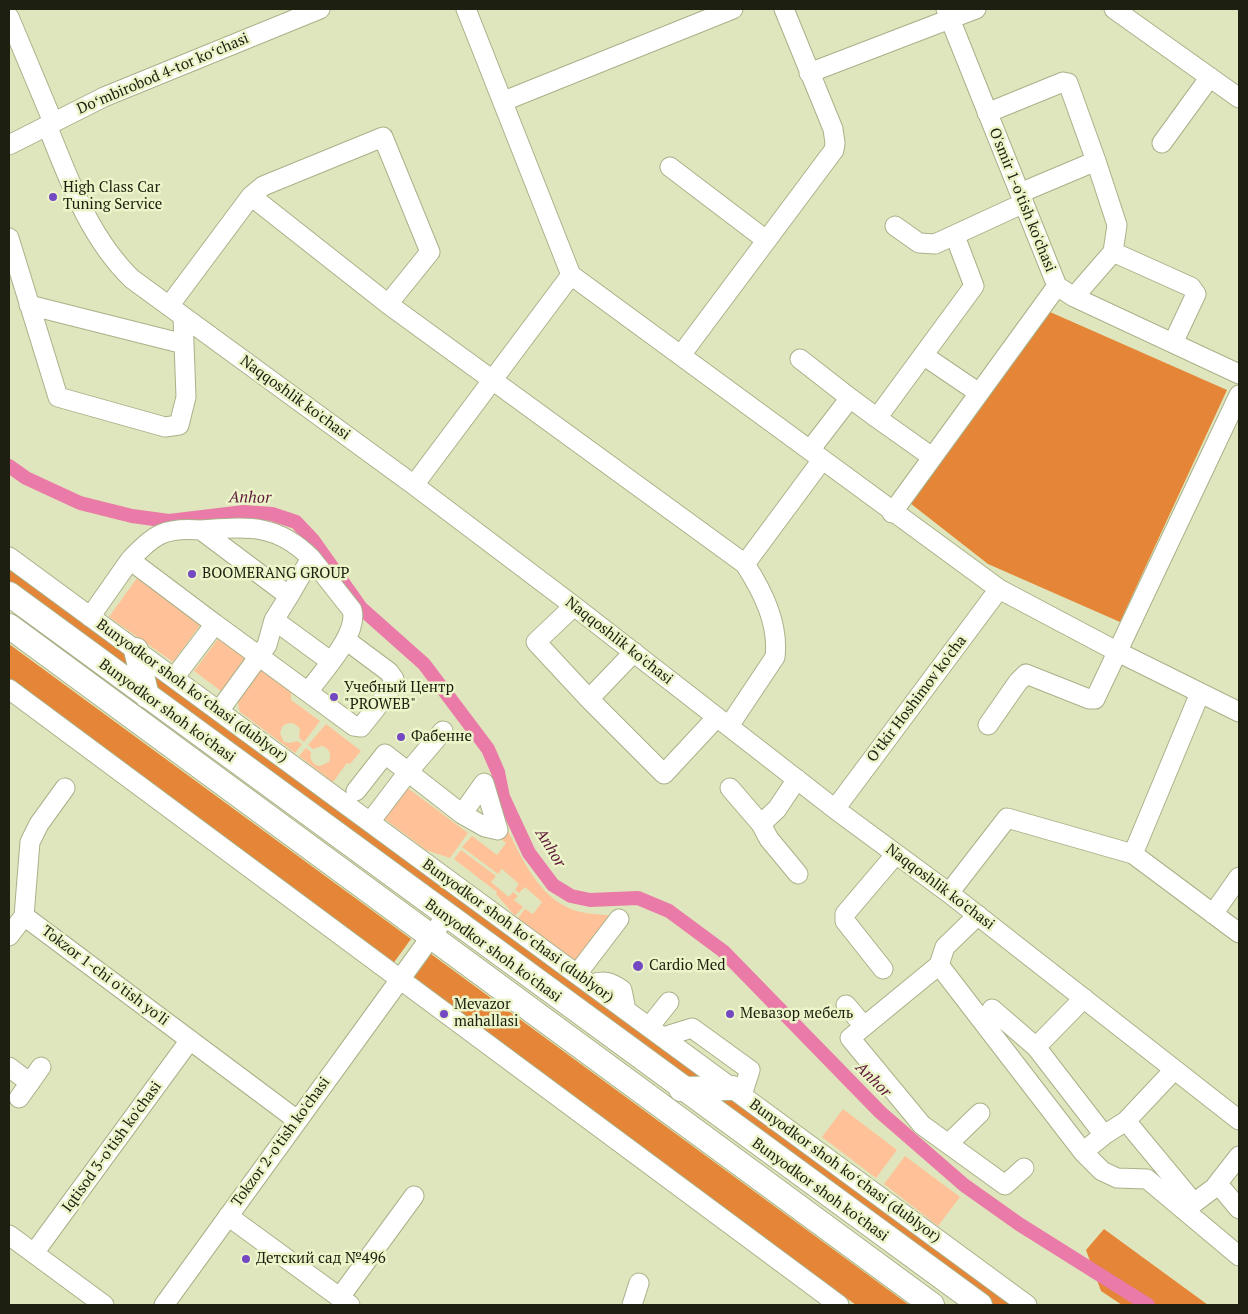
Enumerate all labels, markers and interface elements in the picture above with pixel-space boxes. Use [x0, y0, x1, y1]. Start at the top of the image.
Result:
street label: Doʻmbirobod 4-tor koʻchasi [74, 30, 252, 118]
street label: O'smir 1-o'tish ko'chasi [985, 125, 1059, 275]
place label: High Class Car Tuning Service [63, 179, 162, 214]
marker: High Class Car Tuning Service [47, 191, 59, 203]
street label: Naqqoshlik ko'chasi [237, 352, 353, 444]
water label: Anhor [229, 488, 271, 508]
place label: BOOMERANG GROUP [202, 565, 349, 583]
marker: BOOMERANG GROUP [186, 568, 198, 580]
street label: Naqqoshlik ko'chasi [562, 593, 676, 689]
street label: Bunyodkor shoh koʻchasi (dublyor) [93, 615, 291, 767]
street label: O'tkir Hoshimov ko'cha [864, 632, 970, 766]
street label: Bunyodkor shoh ko'chasi [95, 655, 239, 767]
place label: Учебный Центр "PROWEB" [344, 679, 454, 714]
marker: Учебный Центр "PROWEB" [328, 691, 340, 703]
place label: Фабенне [411, 728, 472, 746]
marker: Фабенне [395, 731, 407, 743]
water label: Anhor [531, 825, 569, 871]
street label: Naqqoshlik ko'chasi [882, 840, 998, 934]
street label: Bunyodkor shoh koʻchasi (dublyor) [419, 855, 617, 1007]
street label: Bunyodkor shoh ko'chasi [421, 895, 565, 1007]
street label: Tokzor 1-chi o'tish yo'li [38, 922, 172, 1030]
place label: Cardio Med [649, 957, 726, 975]
marker: Cardio Med [631, 959, 645, 973]
place label: Mevazor mahallasi [454, 996, 519, 1031]
place label: Мевазор мебель [740, 1005, 853, 1023]
marker: Mevazor mahallasi [438, 1008, 450, 1020]
marker: Мевазор мебель [724, 1008, 736, 1020]
water label: Anhor [851, 1058, 895, 1102]
street label: Tokzor 2-o'tish ko'chasi [228, 1074, 334, 1210]
street label: Iqtisod 3-o'tish ko'chasi [59, 1078, 165, 1216]
street label: Bunyodkor shoh koʻchasi (dublyor) [746, 1095, 944, 1247]
street label: Bunyodkor shoh ko'chasi [748, 1134, 892, 1246]
place label: Детский сад №496 [256, 1250, 386, 1268]
marker: Детский сад №496 [240, 1253, 252, 1265]

